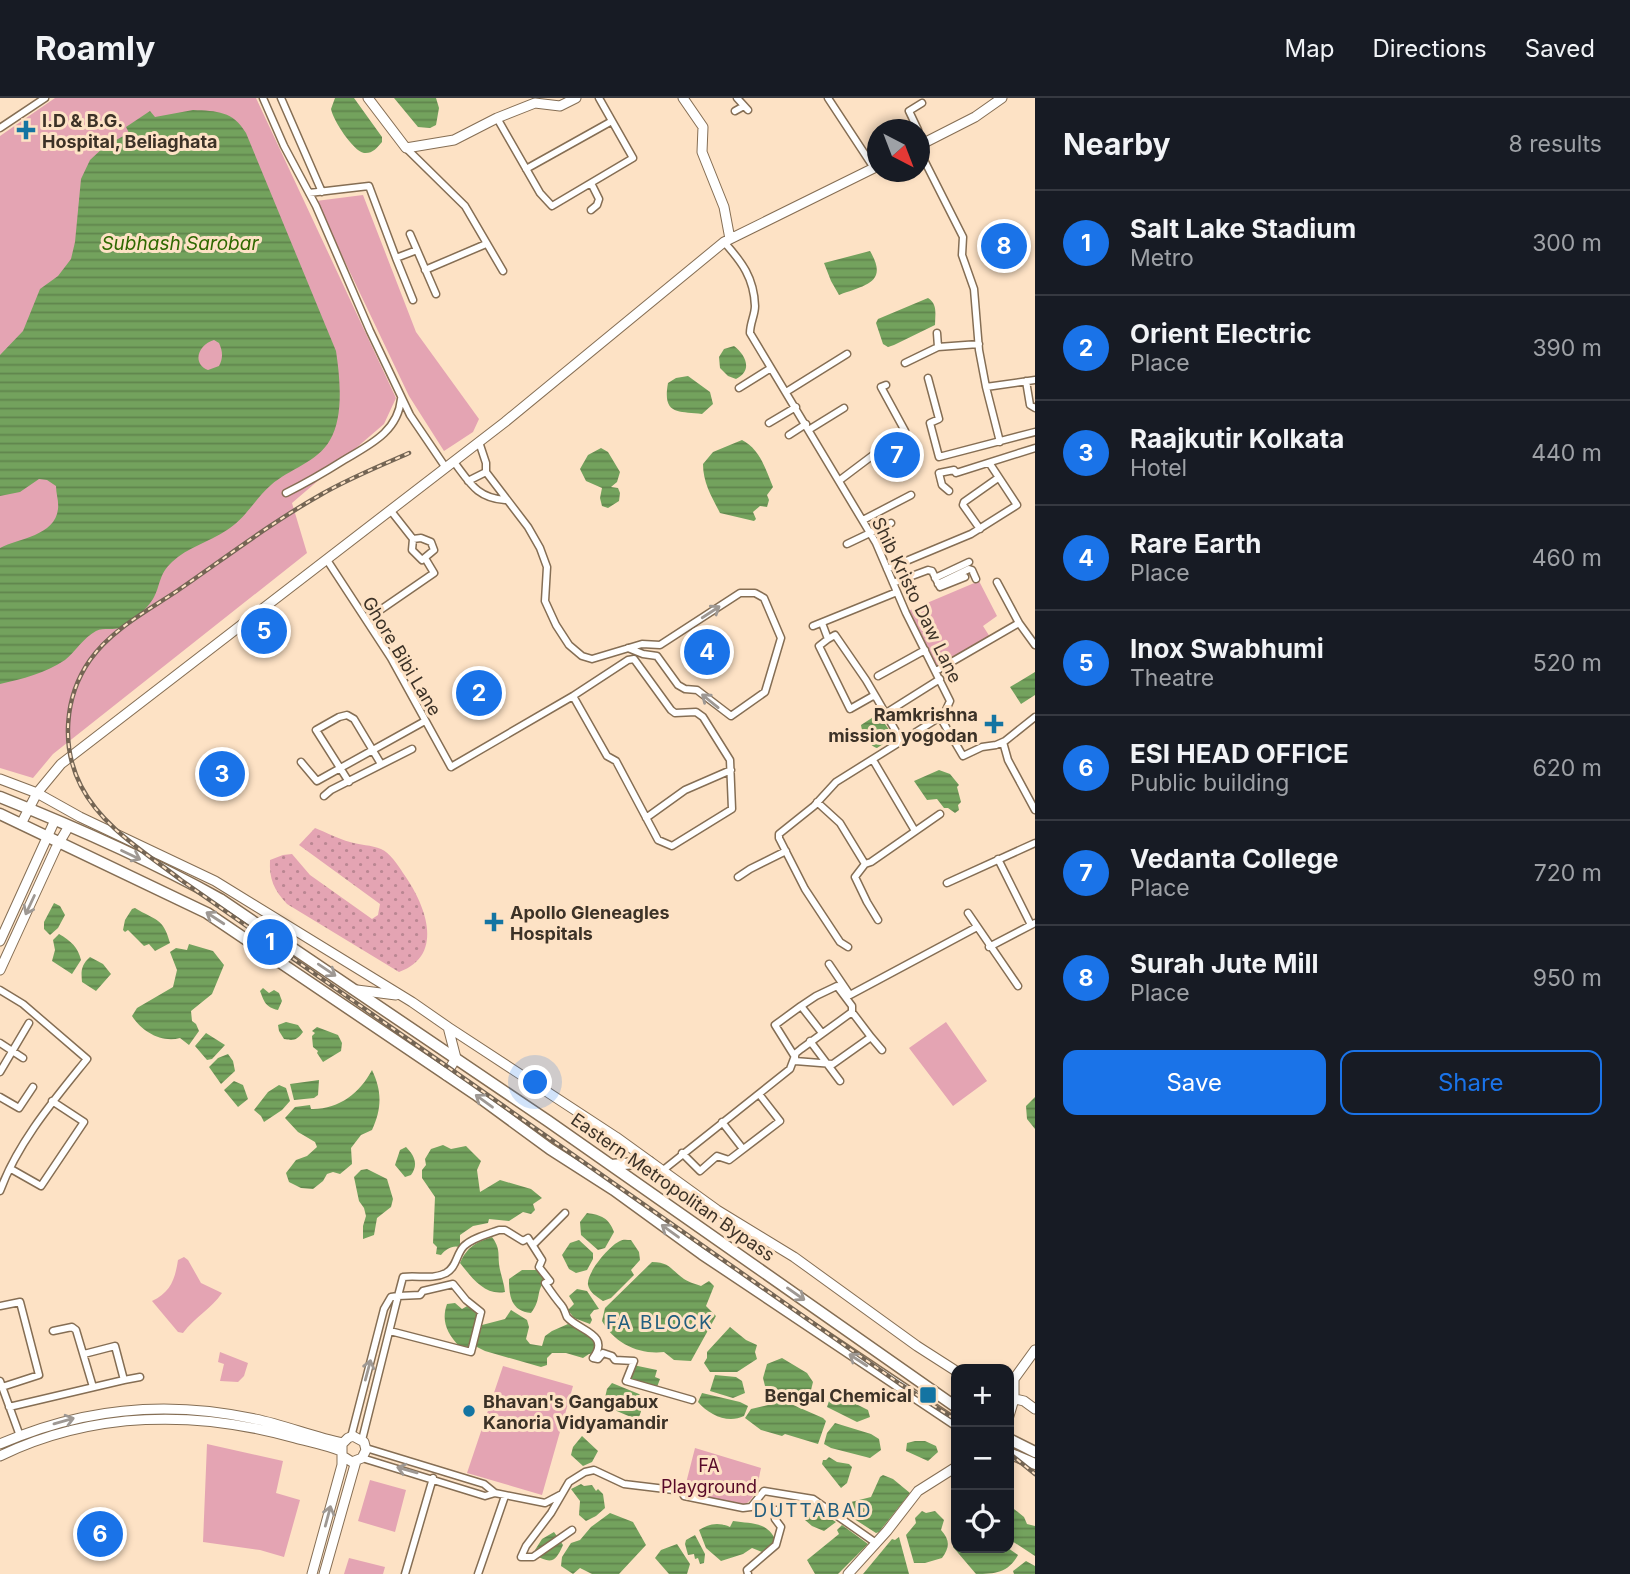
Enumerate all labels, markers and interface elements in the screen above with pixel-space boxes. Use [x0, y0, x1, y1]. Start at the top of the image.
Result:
text: Roamly [35, 28, 155, 68]
text: Map [1285, 34, 1334, 63]
text: Directions [1372, 34, 1487, 63]
text: Saved [1525, 34, 1595, 63]
place label: I.D & B.G. Hospital, Beliaghata [42, 110, 218, 152]
north arrow [867, 119, 930, 182]
marker: I.D & B.G. Hospital, Beliaghata [16, 120, 36, 140]
text: Nearby [1063, 126, 1171, 162]
text: 8 results [1509, 130, 1602, 158]
text: Salt Lake Stadium [1130, 213, 1356, 244]
pin: 8 [981, 220, 1027, 272]
text: 1 [1081, 229, 1091, 257]
text: 300 m [1532, 229, 1602, 257]
water label: Subhash Sarobar [101, 232, 259, 255]
text: Metro [1130, 244, 1194, 272]
text: Orient Electric [1130, 318, 1311, 349]
text: 2 [1079, 334, 1093, 362]
text: 390 m [1532, 334, 1602, 362]
text: Place [1130, 349, 1190, 377]
text: Raajkutir Kolkata [1130, 423, 1344, 454]
pin: 7 [874, 429, 920, 481]
text: 3 [1079, 439, 1093, 467]
text: 440 m [1531, 439, 1602, 467]
text: Hotel [1130, 454, 1187, 482]
street label: Shib Kristo Daw Lane [868, 514, 966, 686]
text: Rare Earth [1130, 528, 1261, 559]
text: 4 [1078, 544, 1094, 572]
text: 460 m [1532, 544, 1602, 572]
text: Place [1130, 559, 1190, 587]
street label: Ghore Bibi Lane [358, 593, 446, 719]
one-way arrow [700, 604, 720, 618]
pin: 5 [241, 605, 287, 657]
pin: 4 [684, 626, 730, 678]
text: Inox Swabhumi [1130, 633, 1324, 664]
text: 5 [1079, 649, 1093, 677]
text: 520 m [1533, 649, 1602, 677]
text: Theatre [1130, 664, 1214, 692]
pin: 2 [456, 667, 502, 719]
one-way arrow [702, 693, 720, 708]
place label: Ramkrishna mission yogodan [828, 704, 978, 746]
marker: Ramkrishna mission yogodan [984, 714, 1004, 734]
text: ESI HEAD OFFICE [1130, 738, 1349, 769]
pin: 3 [199, 748, 245, 800]
text: 6 [1079, 754, 1093, 782]
text: 620 m [1533, 754, 1602, 782]
text: Public building [1130, 769, 1289, 797]
text: Vedanta College [1130, 843, 1339, 874]
one-way arrow [120, 849, 141, 862]
text: 7 [1079, 859, 1093, 887]
text: 720 m [1534, 859, 1602, 887]
text: Place [1130, 874, 1190, 902]
one-way arrow [22, 894, 36, 915]
place label: Apollo Gleneagles Hospitals [510, 902, 670, 944]
one-way arrow [205, 911, 225, 925]
marker: Apollo Gleneagles Hospitals [484, 912, 504, 932]
pin: 1 [247, 916, 293, 968]
text: Surah Jute Mill [1130, 948, 1319, 979]
one-way arrow [317, 963, 336, 977]
text: 8 [1079, 964, 1093, 992]
text: 950 m [1533, 964, 1602, 992]
text: Place [1130, 979, 1190, 1007]
button: Save [1063, 1050, 1326, 1115]
button: Share [1340, 1050, 1602, 1115]
your location [518, 1065, 552, 1099]
one-way arrow [475, 1094, 494, 1108]
street label: Eastern Metropolitan Bypass [567, 1108, 779, 1266]
one-way arrow [661, 1224, 680, 1238]
one-way arrow [786, 1287, 805, 1301]
district label: FA BLOCK [606, 1311, 714, 1334]
one-way arrow [849, 1352, 868, 1367]
one-way arrow [362, 1360, 375, 1382]
map controls [951, 1364, 1014, 1553]
button: + [951, 1364, 1014, 1427]
place label: Bengal Chemical [765, 1385, 912, 1406]
marker: Bengal Chemical [918, 1385, 938, 1405]
place label: Bhavan's Gangabux Kanoria Vidyamandir [483, 1391, 668, 1433]
marker: Bhavan's Gangabux Kanoria Vidyamandir [461, 1403, 477, 1419]
one-way arrow [53, 1414, 75, 1427]
button: − [951, 1427, 1014, 1490]
park label: FA Playground [661, 1455, 757, 1497]
one-way arrow [396, 1463, 418, 1476]
button: locate [951, 1490, 1014, 1553]
district label: DUTTABAD [753, 1499, 873, 1522]
one-way arrow [323, 1505, 336, 1527]
pin: 6 [77, 1508, 123, 1560]

